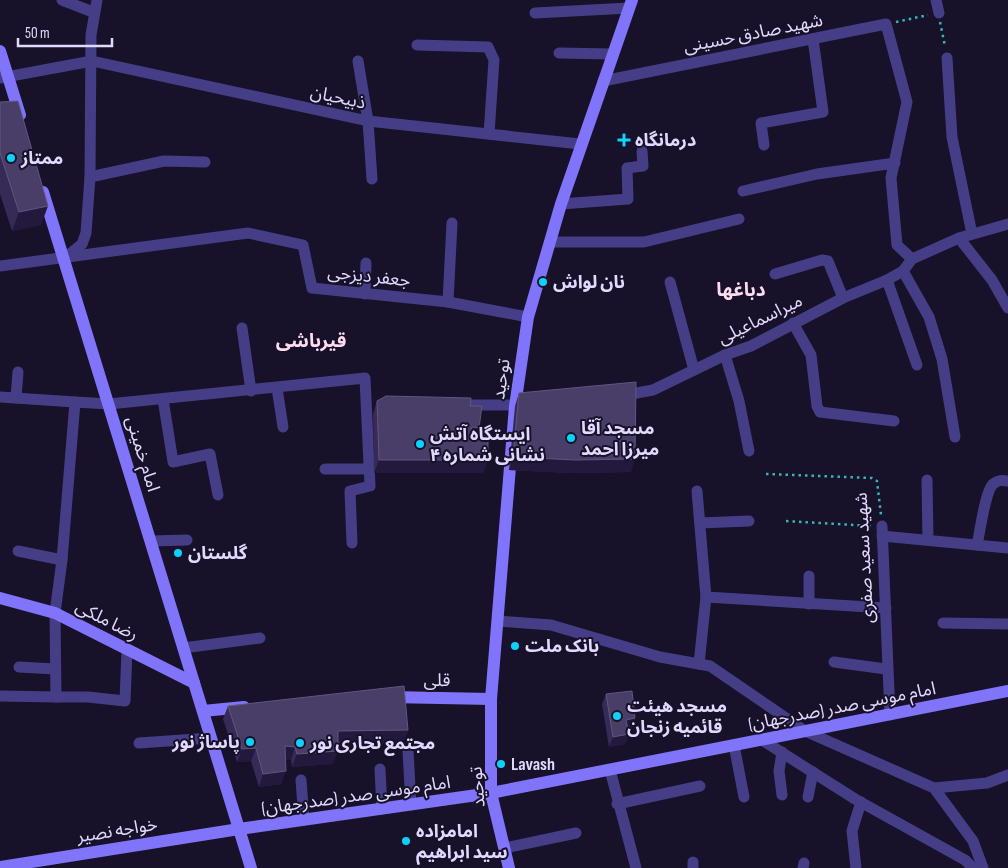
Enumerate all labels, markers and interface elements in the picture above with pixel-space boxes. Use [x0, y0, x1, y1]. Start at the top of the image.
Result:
street label: شهید صادق حسینی [682, 10, 824, 57]
scale bar [18, 15, 111, 47]
text: 50 m [25, 24, 50, 43]
street label: ذبیحیان [308, 81, 367, 114]
place label: درمانگاه [635, 130, 696, 151]
marker: درمانگاه [617, 133, 631, 147]
place label: ممتاز [20, 148, 63, 169]
marker: ممتاز [5, 152, 17, 164]
street label: جعفر دیزجی [327, 262, 411, 291]
place label: نان لواش [553, 272, 625, 293]
marker: نان لواش [537, 276, 549, 288]
district label: دباغها [716, 279, 766, 302]
street label: میراسماعیلی [715, 290, 806, 349]
district label: قیرباشی [276, 330, 346, 353]
street label: توحید [488, 357, 515, 401]
street label: امام خمینی [118, 414, 164, 495]
place label: مسجد آقا میرزا احمد [581, 417, 659, 460]
place label: ایستگاه آتش نشانی شماره ۴ [430, 423, 545, 466]
marker: مسجد آقا میرزا احمد [565, 432, 577, 444]
marker: ایستگاه آتش نشانی شماره ۴ [414, 438, 426, 450]
street label: شهید سعید صفری [851, 492, 878, 624]
place label: گلستان [188, 543, 248, 564]
marker: گلستان [172, 547, 184, 559]
street label: رضا ملکی [72, 596, 142, 645]
place label: بانک ملت [525, 636, 599, 657]
marker: بانک ملت [509, 640, 521, 652]
street label: قلی [423, 670, 451, 691]
street label: (صدرجهان) امام موسی صدر [746, 678, 938, 738]
place label: مسجد هیئت قائمیه زنجان [627, 696, 727, 738]
marker: مسجد هیئت قائمیه زنجان [611, 710, 623, 722]
place label: پاساژ نور [171, 732, 240, 754]
place label: مجتمع تجارى نور [309, 733, 435, 756]
marker: پاساژ نور [244, 736, 256, 748]
marker: مجتمع تجارى نور [294, 737, 306, 749]
place label: Lavash [511, 754, 555, 775]
marker: Lavash [495, 758, 507, 770]
street label: توحید [465, 766, 490, 808]
street label: (صدرجهان) امام موسی صدر [260, 772, 452, 822]
street label: خواجه نصیر [74, 814, 159, 847]
place label: امامزاده سید ابراهیم [416, 821, 508, 865]
marker: امامزاده سید ابراهیم [400, 835, 412, 847]

